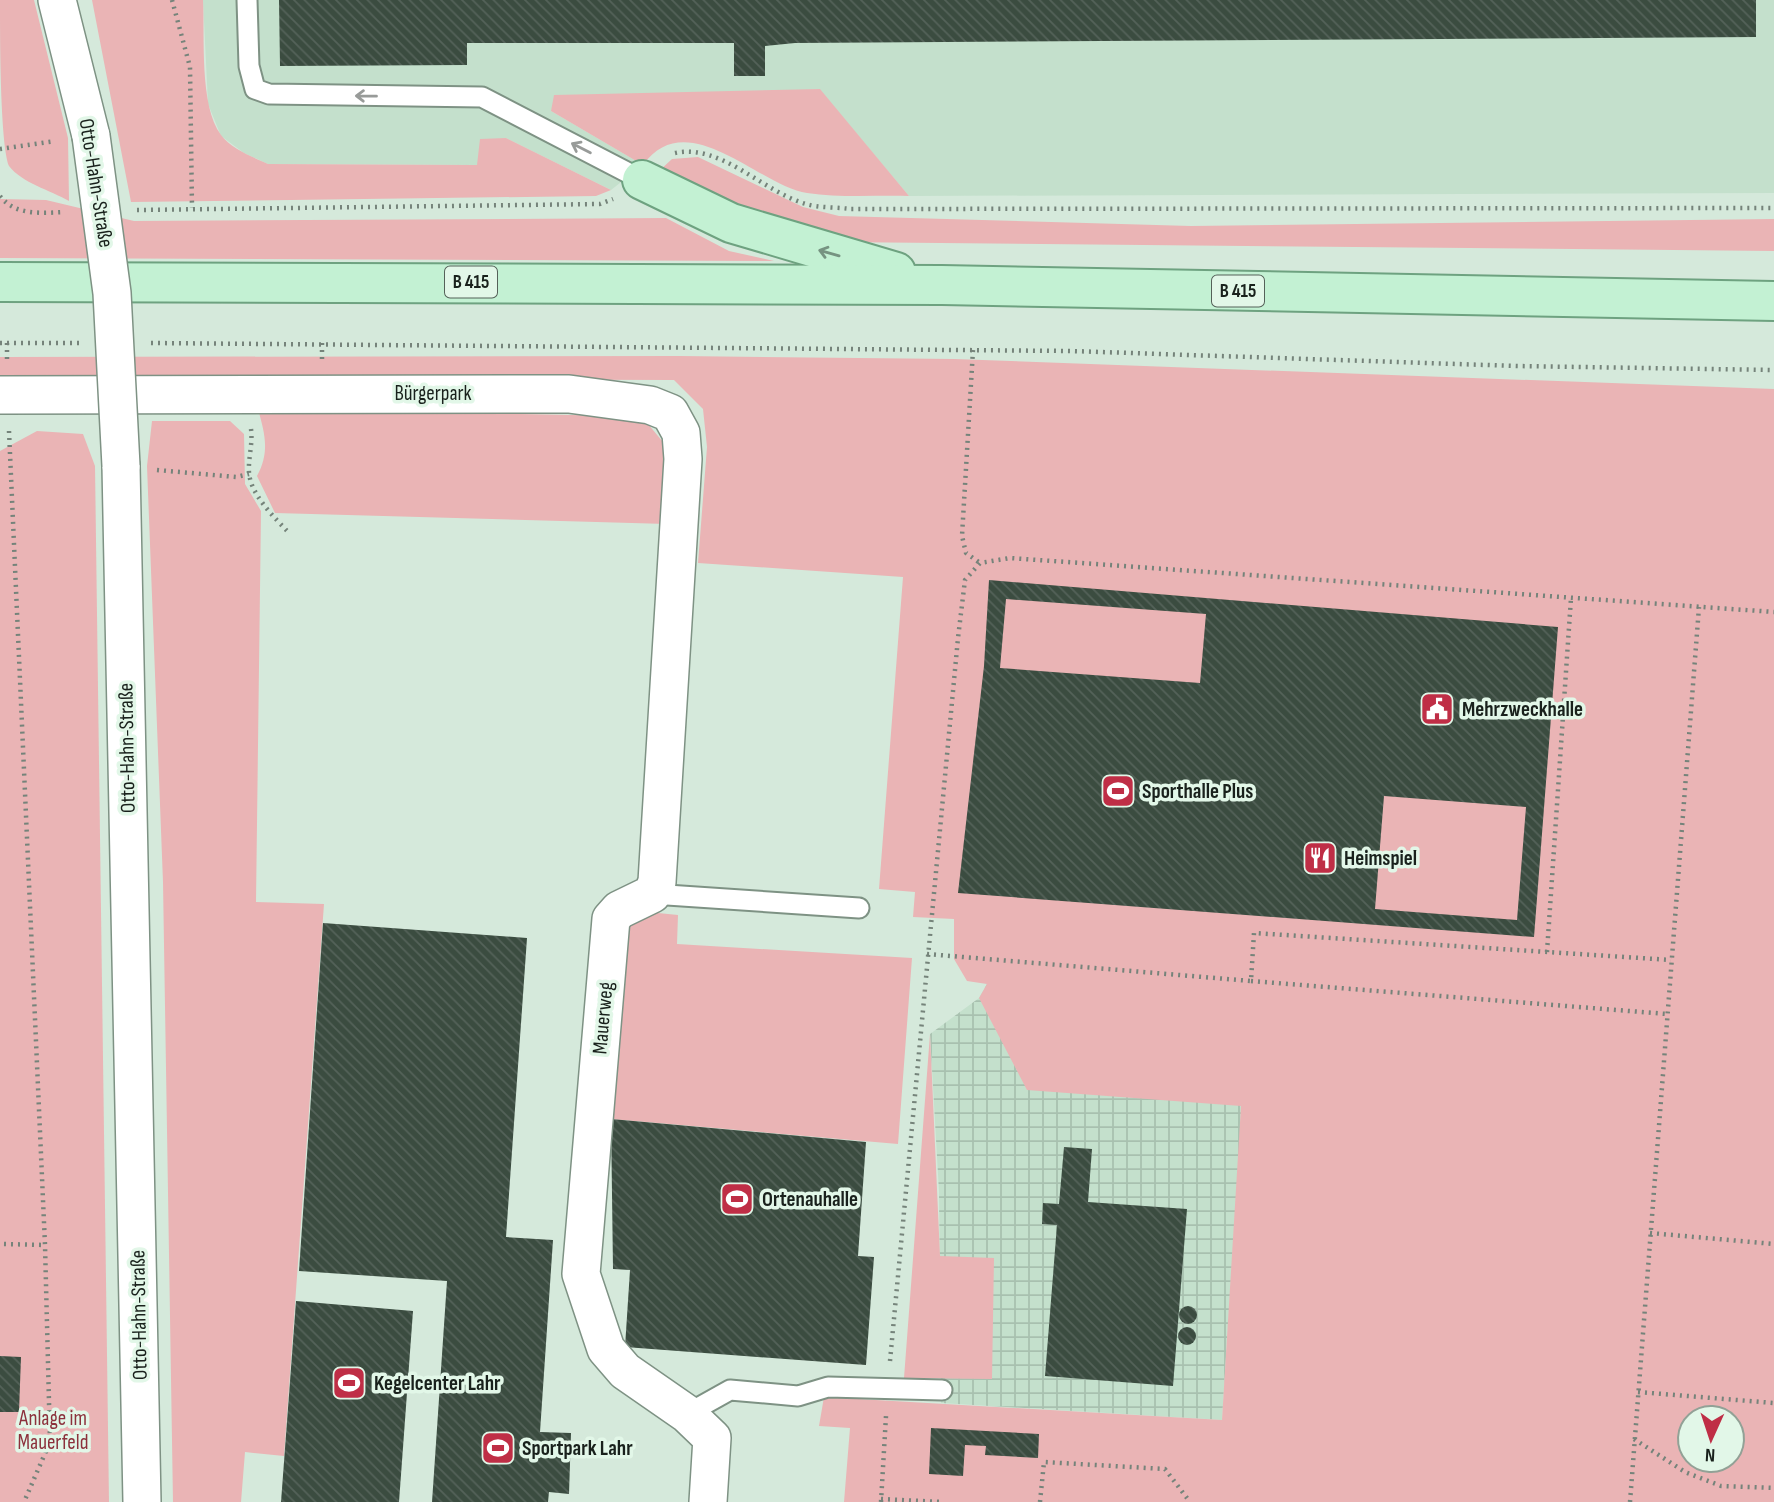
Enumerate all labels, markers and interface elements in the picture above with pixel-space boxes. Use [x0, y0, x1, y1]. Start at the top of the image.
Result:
one-way arrow [355, 89, 378, 103]
street label: Otto-Hahn-Straße [73, 117, 119, 249]
one-way arrow [571, 141, 592, 155]
one-way arrow [818, 245, 840, 258]
road number: B 415 [445, 266, 497, 298]
road number: B 415 [1212, 276, 1264, 306]
street label: Bürgerpark [394, 381, 472, 406]
street label: Otto-Hahn-Straße [113, 683, 141, 813]
public building icon: Mehrzweckhalle [1418, 690, 1456, 728]
place label: Mehrzweckhalle [1462, 697, 1583, 722]
sports icon: Sporthalle Plus [1099, 772, 1137, 810]
place label: Sporthalle Plus [1142, 779, 1253, 804]
restaurant icon: Heimspiel [1301, 839, 1339, 877]
place label: Heimspiel [1344, 846, 1417, 871]
street label: Mauerweg [587, 981, 619, 1055]
sports icon: Ortenauhalle [718, 1180, 756, 1218]
place label: Ortenauhalle [762, 1187, 858, 1212]
street label: Otto-Hahn-Straße [125, 1250, 153, 1380]
sports icon: Kegelcenter Lahr [330, 1364, 368, 1402]
place label: Kegelcenter Lahr [374, 1371, 501, 1396]
north arrow [1676, 1404, 1746, 1474]
park label: Anlage im Mauerfeld [18, 1406, 88, 1455]
sports icon: Sportpark Lahr [479, 1429, 517, 1467]
place label: Sportpark Lahr [522, 1436, 633, 1461]
text: N [1705, 1443, 1716, 1466]

